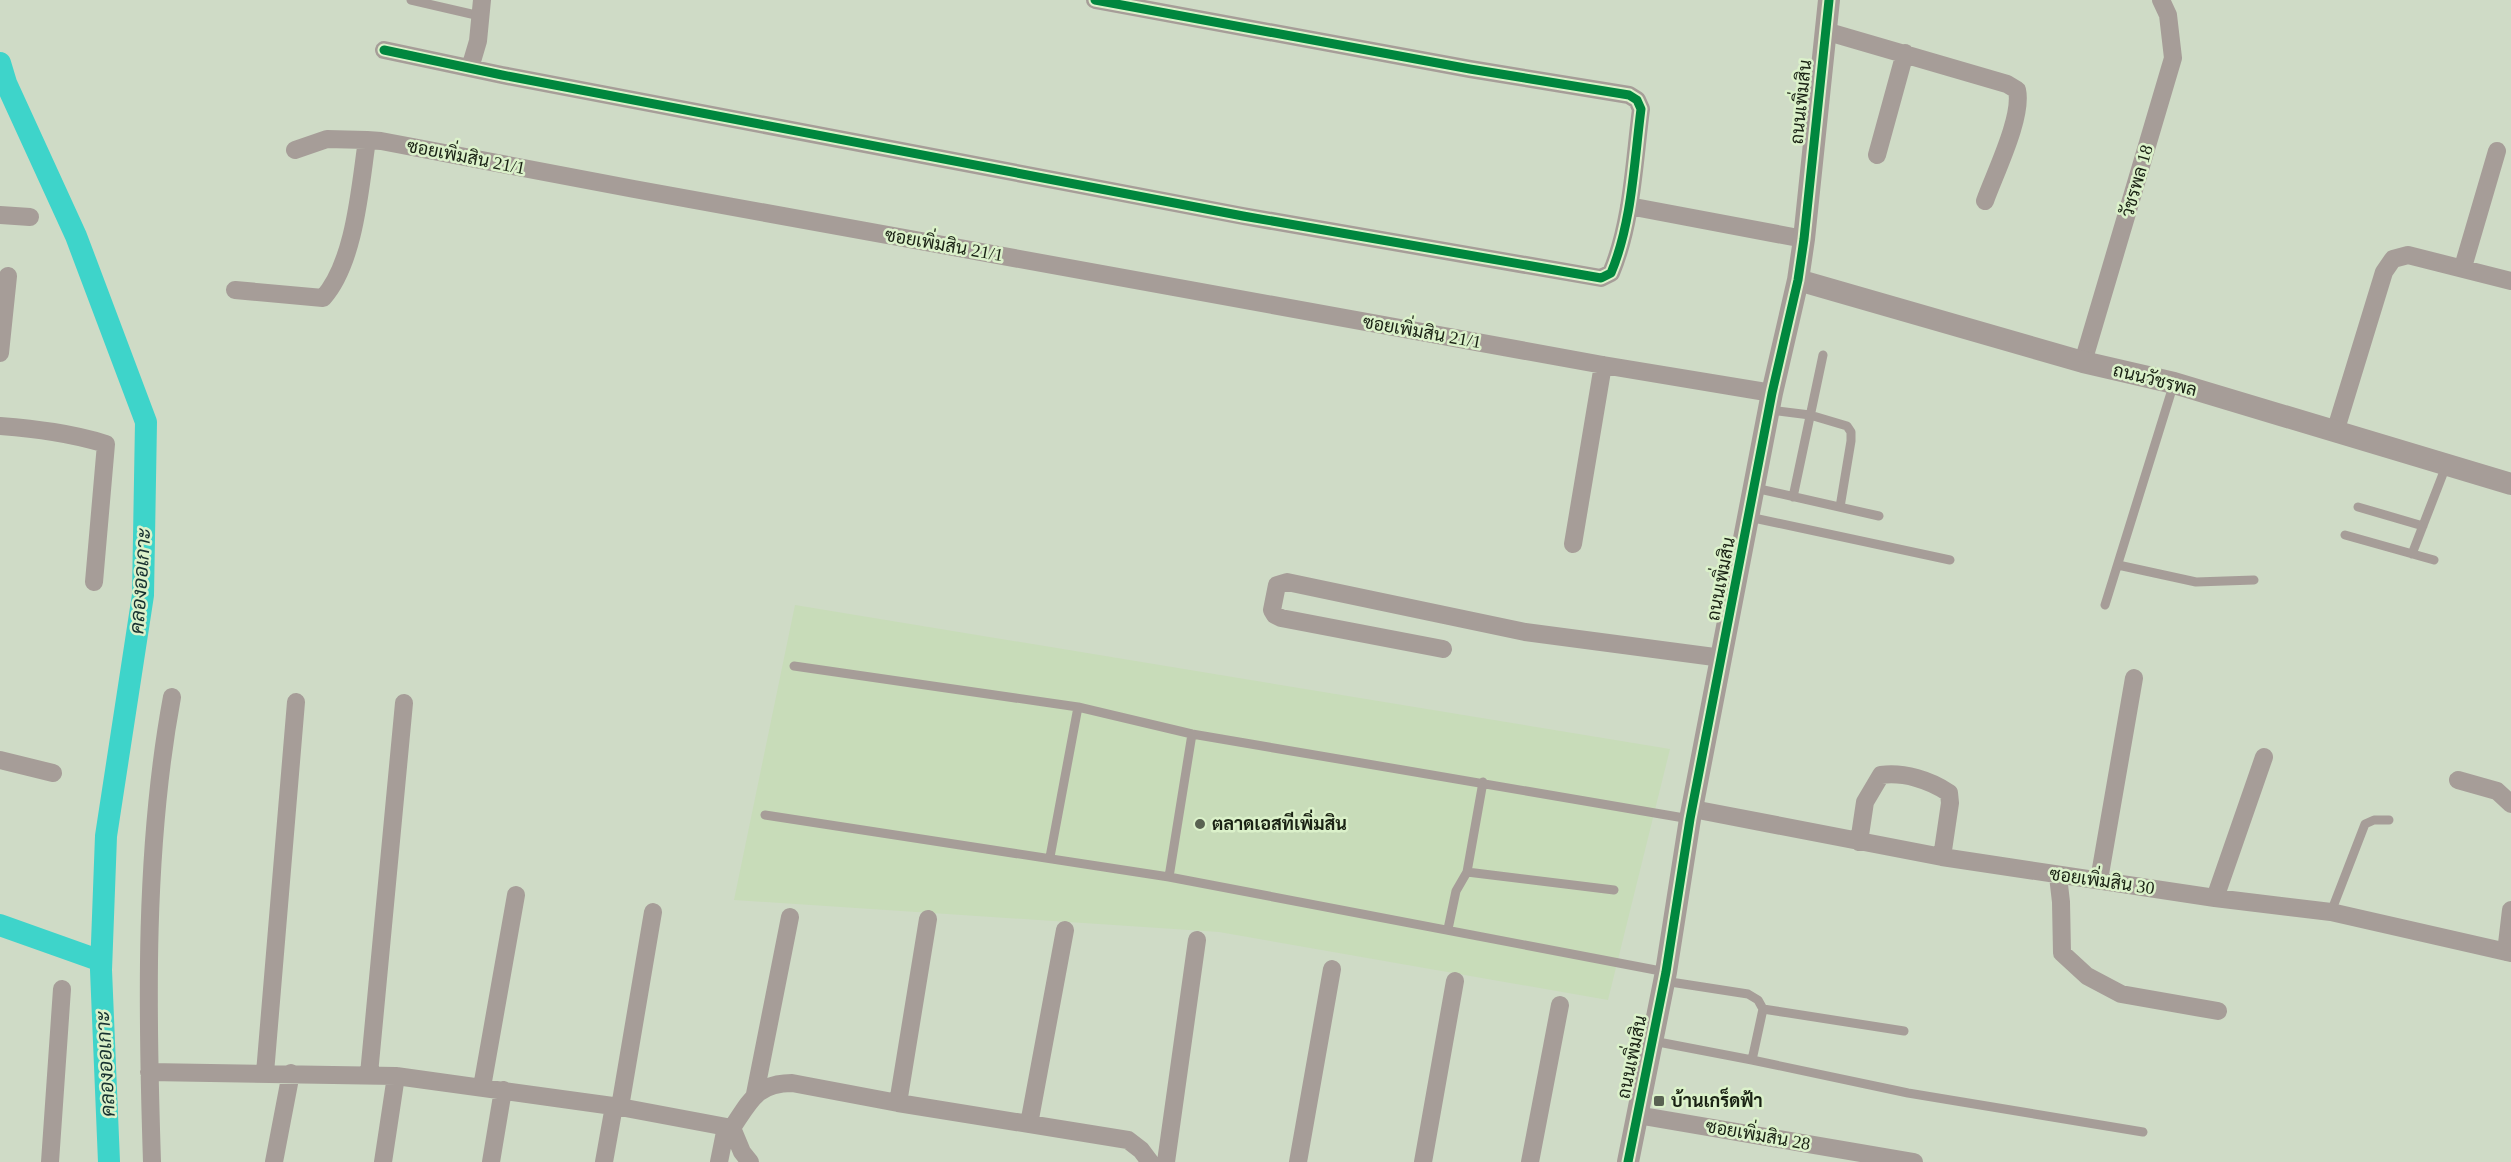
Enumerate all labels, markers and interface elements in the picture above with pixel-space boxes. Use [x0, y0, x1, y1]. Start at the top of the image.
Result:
street label: ถนนเพิ่มสิน [1781, 58, 1815, 145]
street label: ซอยเพิ่มสิน 21/1 [405, 131, 528, 178]
street label: วัชรพล 18 [2116, 142, 2157, 220]
street label: ซอยเพิ่มสิน 21/1 [883, 220, 1006, 265]
street label: ซอยเพิ่มสิน 21/1 [1361, 307, 1484, 352]
street label: ถนนวัชรพล [2111, 359, 2199, 400]
water label: คลองออเกาะ [125, 527, 155, 635]
street label: ถนนเพิ่มสิน [1698, 534, 1739, 623]
place label: ตลาดเอสทีเพิ่มสิน [1212, 809, 1347, 834]
marker: ตลาดเอสทีเพิ่มสิน [1193, 817, 1207, 831]
street label: ซอยเพิ่มสิน 30 [2048, 859, 2157, 898]
water label: คลองออเกาะ [91, 1010, 119, 1118]
street label: ถนนเพิ่มสิน [1608, 1012, 1651, 1101]
place label: บ้านเกร็ดฟ้า [1671, 1087, 1763, 1111]
marker: บ้านเกร็ดฟ้า [1652, 1094, 1666, 1108]
street label: ซอยเพิ่มสิน 28 [1704, 1111, 1813, 1154]

